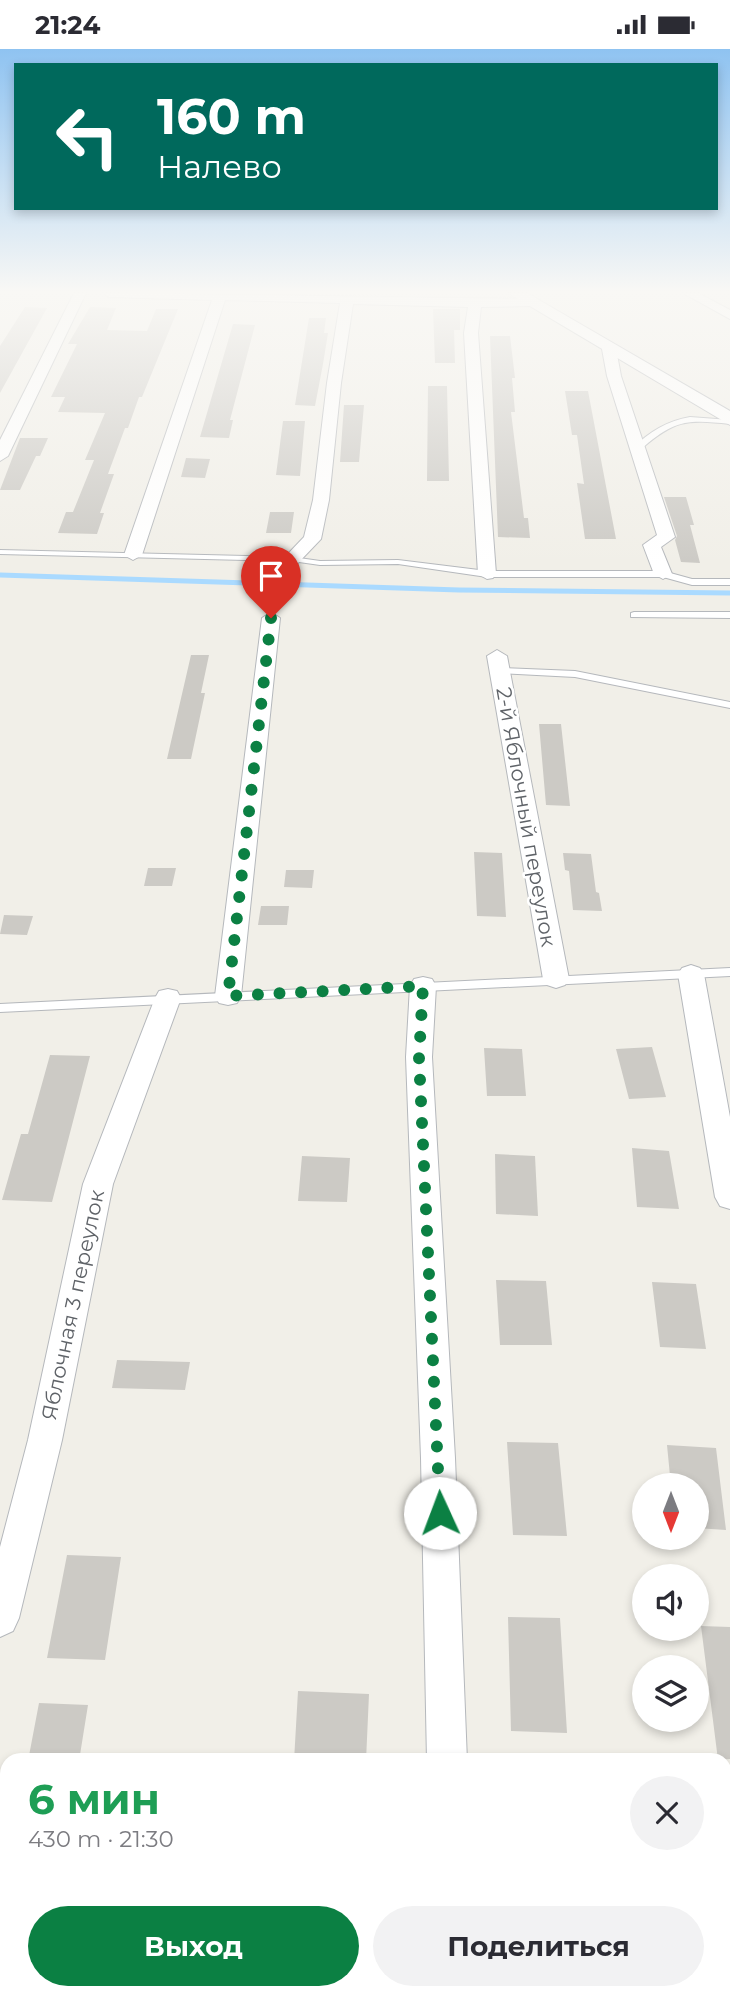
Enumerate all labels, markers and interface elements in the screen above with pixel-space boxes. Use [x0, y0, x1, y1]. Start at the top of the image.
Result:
text: 21:24 [35, 9, 100, 41]
text: 160 m [157, 87, 306, 146]
icon: left [42, 91, 133, 182]
text: Налево [157, 147, 282, 186]
pin [241, 546, 301, 618]
icon: arrive [252, 557, 290, 595]
street label: 2-й Яблочный переулок [491, 685, 562, 949]
street label: Яблочная 3 переулок [36, 1188, 109, 1422]
north arrow [632, 1473, 709, 1551]
map controls [632, 1473, 709, 1732]
position arrow [403, 1476, 477, 1550]
button: sound [632, 1564, 709, 1641]
button: layers [632, 1655, 709, 1732]
text: 6 мин [28, 1773, 160, 1825]
button: close [630, 1776, 704, 1850]
text: 430 m · 21:30 [28, 1825, 174, 1853]
button: Выход [28, 1906, 359, 1986]
button: Поделиться [373, 1906, 704, 1986]

